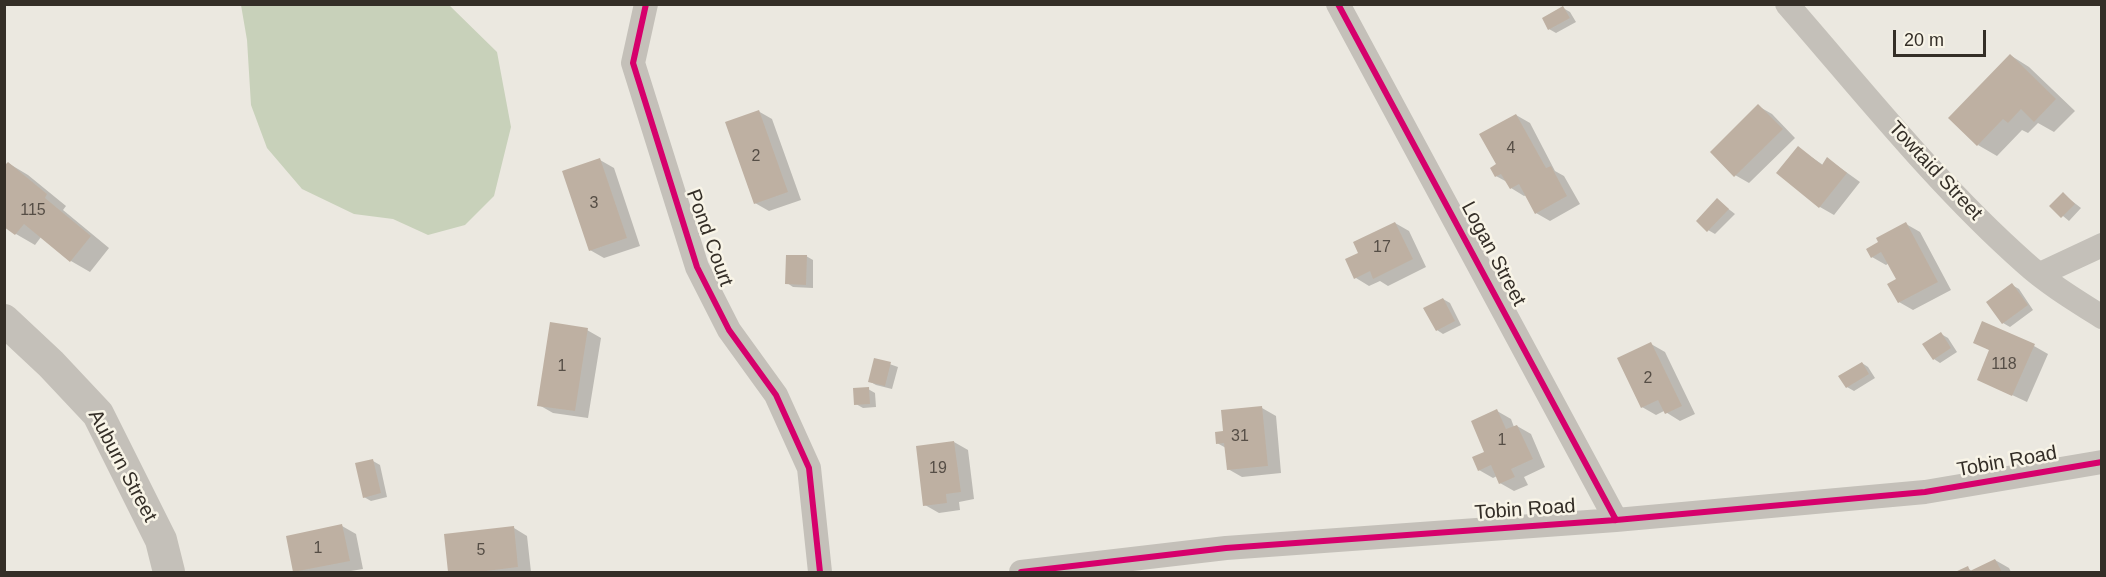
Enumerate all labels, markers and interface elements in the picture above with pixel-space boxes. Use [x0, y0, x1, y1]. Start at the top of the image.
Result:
scale bar [1896, 18, 1989, 56]
text: 20 m [1904, 30, 1944, 50]
street label: Towtaid Street [1883, 116, 1987, 226]
house number: 4 [1507, 139, 1515, 159]
house number: 2 [752, 147, 760, 167]
street label: Pond Court [680, 186, 738, 290]
house number: 3 [590, 194, 598, 214]
street label: Logan Street [1456, 198, 1530, 310]
house number: 115 [20, 201, 46, 221]
house number: 17 [1373, 238, 1391, 258]
house number: 118 [1991, 355, 2017, 375]
house number: 1 [558, 357, 566, 377]
house number: 2 [1644, 369, 1652, 389]
street label: Auburn Street [82, 406, 162, 526]
house number: 31 [1231, 427, 1249, 447]
house number: 1 [1498, 431, 1506, 451]
street label: Tobin Road [1955, 441, 2059, 483]
house number: 19 [929, 459, 947, 479]
street label: Tobin Road [1474, 495, 1576, 525]
house number: 1 [314, 539, 322, 559]
house number: 5 [477, 541, 485, 561]

